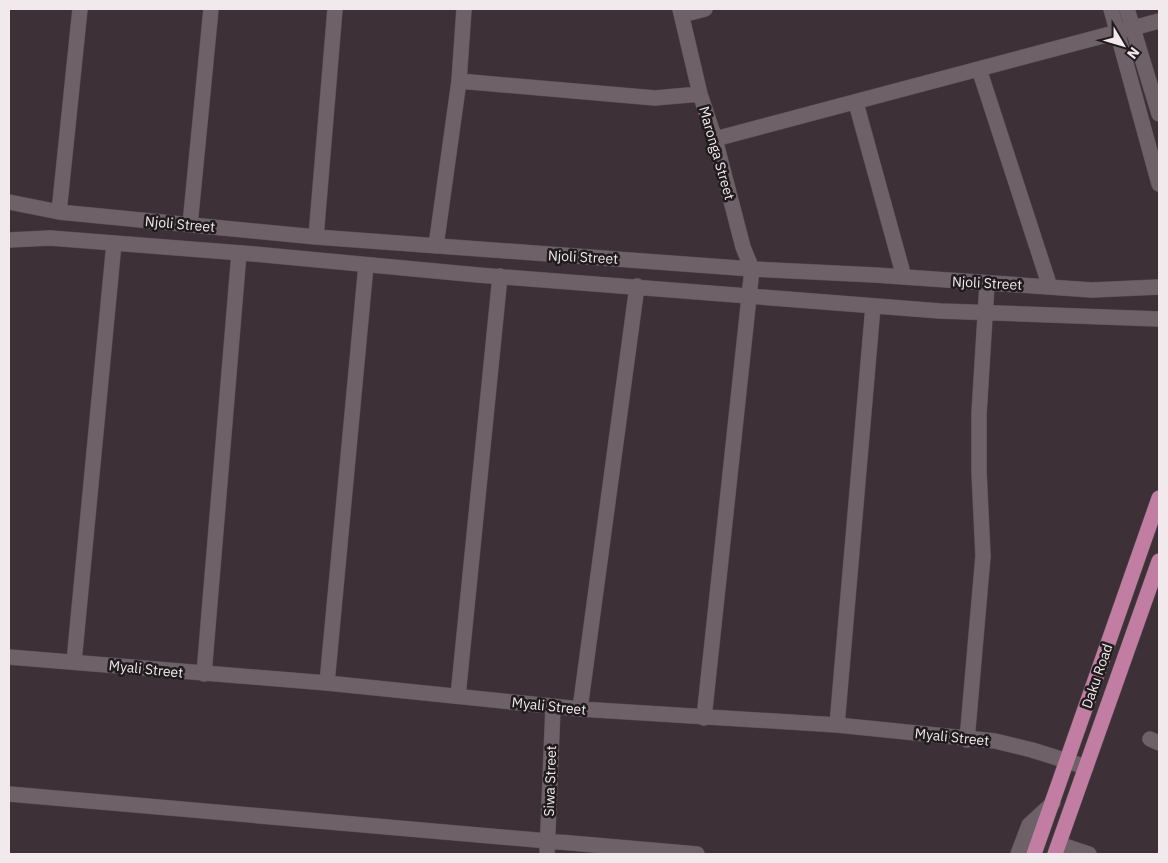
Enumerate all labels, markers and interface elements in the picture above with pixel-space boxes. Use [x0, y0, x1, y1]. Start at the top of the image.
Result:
north arrow [1098, 20, 1148, 70]
text: N [1123, 43, 1143, 63]
street label: Maronga Street [695, 104, 739, 202]
street label: Njoli Street [144, 212, 216, 236]
street label: Njoli Street [547, 246, 619, 268]
street label: Njoli Street [951, 272, 1023, 294]
street label: Daku Road [1077, 641, 1117, 711]
street label: Myali Street [108, 656, 184, 682]
street label: Myali Street [511, 693, 587, 719]
street label: Myali Street [914, 724, 990, 750]
street label: Siwa Street [540, 745, 560, 817]

